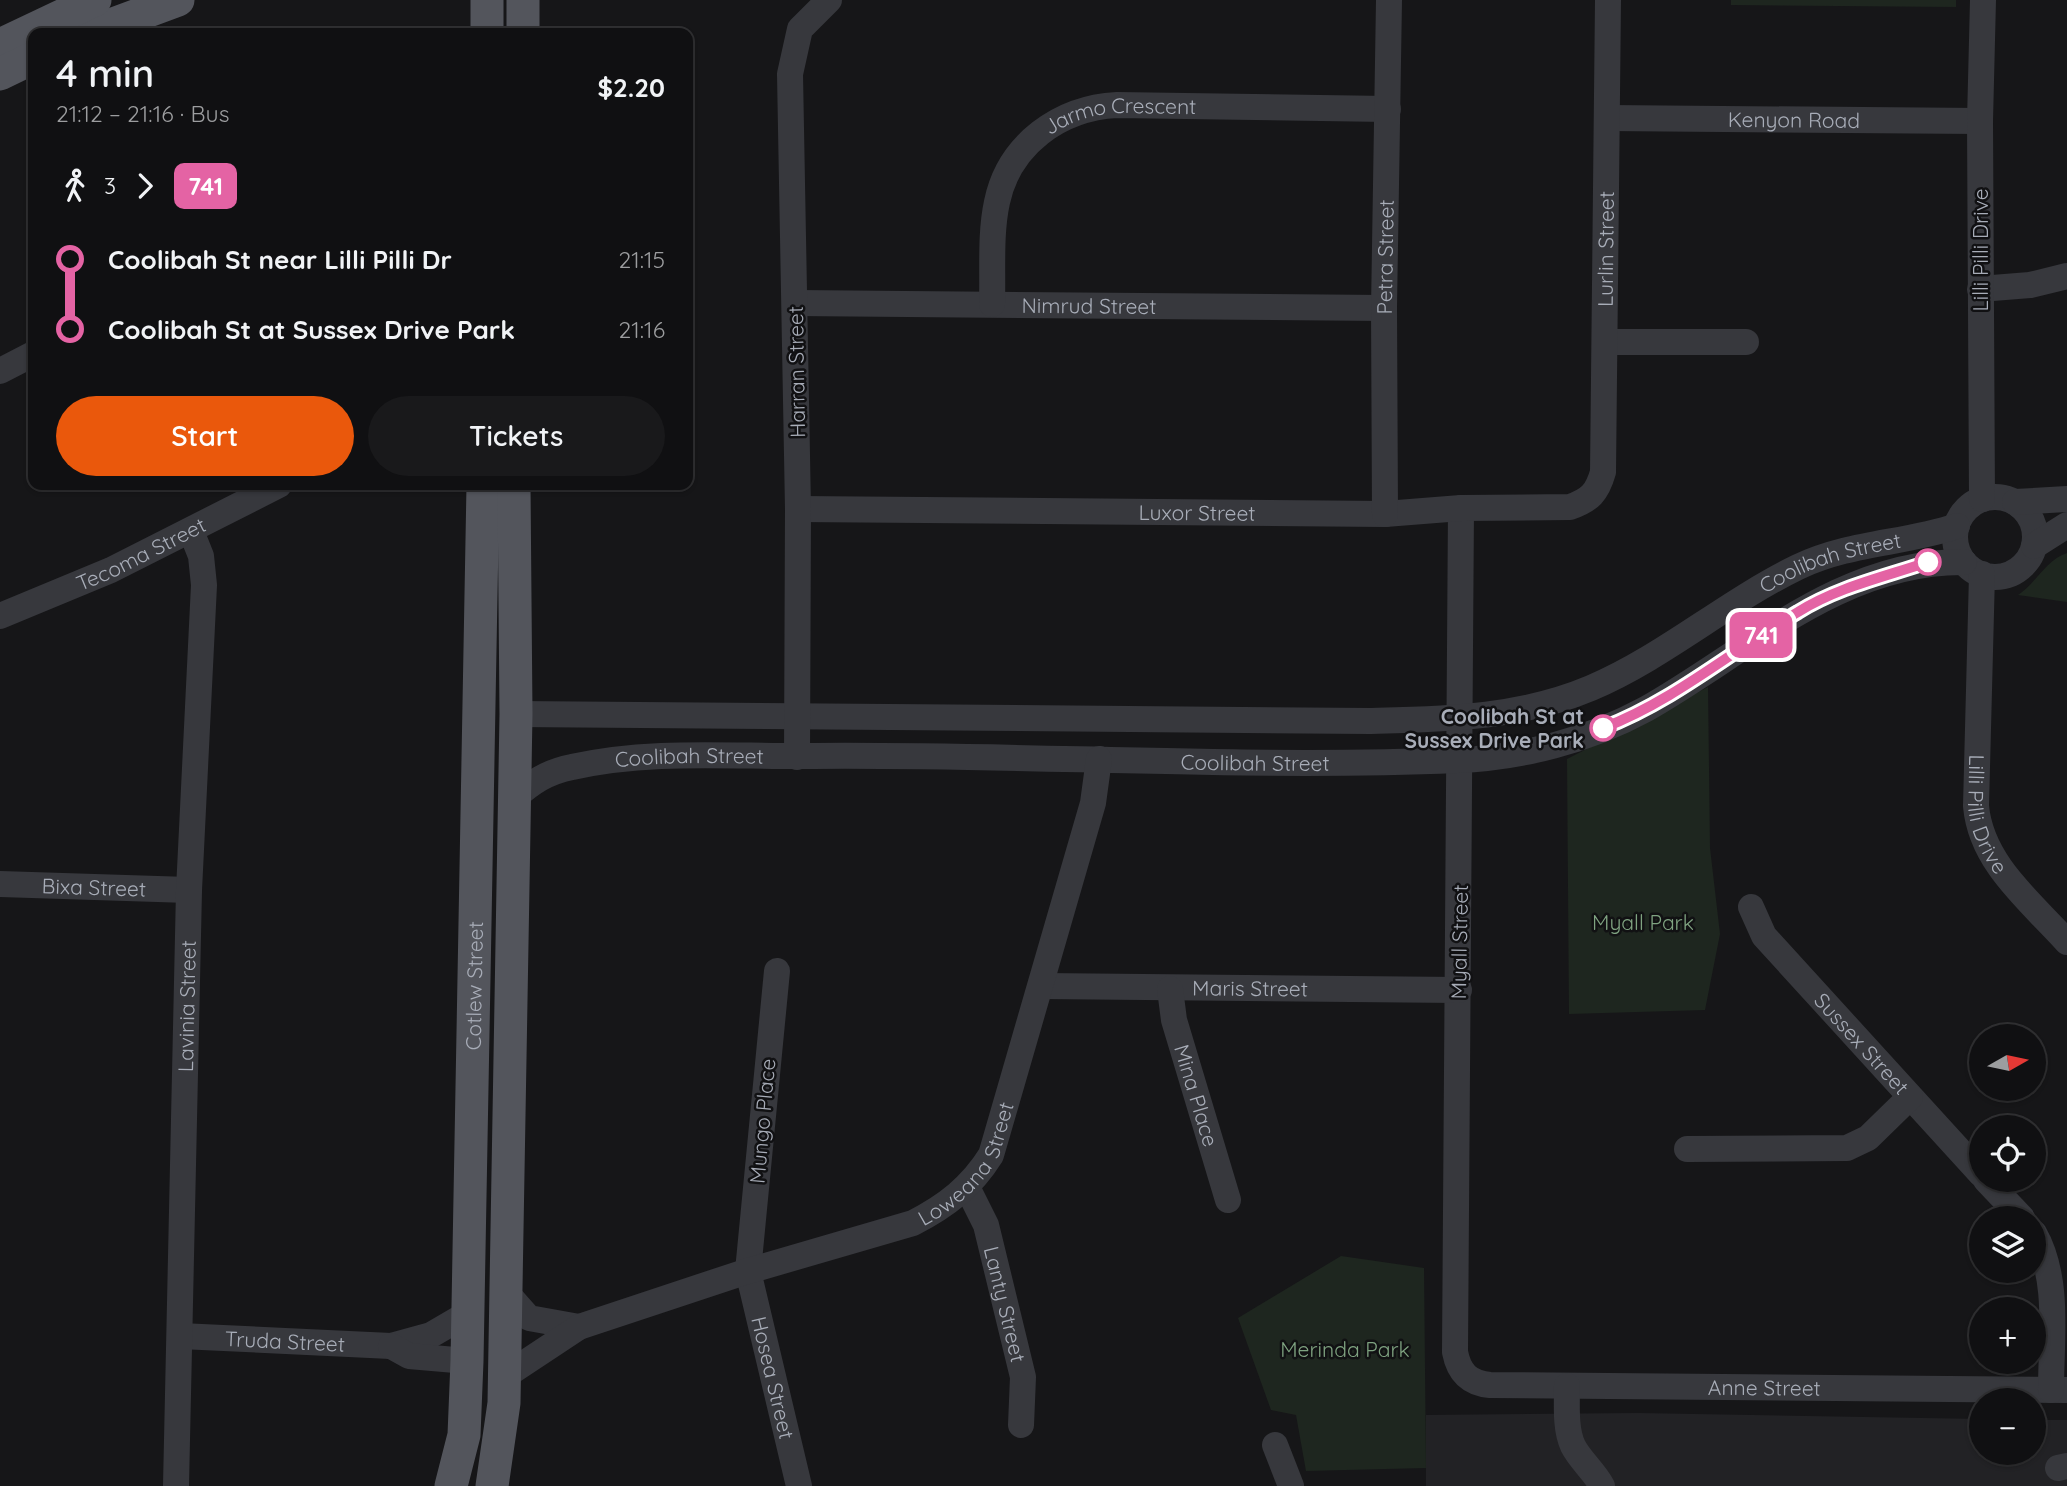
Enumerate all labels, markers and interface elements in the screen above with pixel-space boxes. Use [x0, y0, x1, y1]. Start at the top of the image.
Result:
text: 4 min [56, 49, 154, 97]
text: $2.20 [597, 71, 665, 104]
street label: Jarmo Crescent [1039, 92, 1197, 140]
text: 21:12 – 21:16 · Bus [56, 99, 229, 128]
street label: Kenyon Road [1728, 106, 1860, 133]
icon: walk [56, 167, 94, 205]
icon: forward [126, 167, 164, 205]
text: 3 [104, 171, 116, 200]
text: 741 [188, 171, 223, 201]
street label: Lilli Pilli Drive [1967, 189, 1993, 312]
street label: Lurlin Street [1592, 191, 1619, 307]
street label: Petra Street [1371, 199, 1399, 315]
text: Coolibah St near Lilli Pilli Dr [108, 243, 452, 276]
text: 21:15 [618, 245, 665, 274]
street label: Nimrud Street [1021, 292, 1157, 319]
street label: Harran Street [782, 306, 810, 438]
text: Coolibah St at Sussex Drive Park [108, 313, 515, 346]
text: 21:16 [619, 315, 665, 344]
button: Start [56, 396, 354, 476]
button: Tickets [368, 396, 665, 476]
street label: Luxor Street [1138, 499, 1256, 526]
street label: Tecoma Street [72, 511, 210, 596]
street label: Coolibah Street [1754, 527, 1903, 598]
unlabelled marker [1915, 549, 1941, 575]
line badge: 741 [1721, 612, 1801, 658]
text: 741 [1744, 620, 1778, 650]
place label: Coolibah St at Sussex Drive Park [1405, 703, 1584, 753]
marker: Coolibah St at Sussex Drive Park [1590, 715, 1616, 741]
street label: Coolibah Street [613, 742, 764, 772]
street label: Coolibah Street [1180, 749, 1330, 776]
street label: Lilli Pilli Drive [1963, 754, 2013, 879]
street label: Bixa Street [41, 872, 146, 902]
street label: Myall Street [1445, 884, 1473, 1000]
park label: Myall Park [1592, 909, 1694, 935]
street label: Cotlew Street [460, 921, 488, 1050]
street label: Lavinia Street [172, 940, 201, 1072]
street label: Maris Street [1192, 974, 1308, 1002]
street label: Sussex Street [1809, 987, 1915, 1100]
north arrow [1969, 1024, 2046, 1101]
map controls [1969, 1024, 2046, 1465]
street label: Mina Place [1169, 1041, 1224, 1150]
street label: Mungo Place [744, 1057, 780, 1185]
street label: Loweana Street [913, 1099, 1019, 1231]
button: locate [1969, 1115, 2046, 1192]
button: layers [1969, 1206, 2046, 1283]
street label: Lanty Street [979, 1244, 1032, 1365]
button: + [1969, 1297, 2046, 1374]
street label: Hosea Street [746, 1314, 800, 1442]
street label: Truda Street [224, 1325, 345, 1357]
park label: Merinda Park [1280, 1336, 1410, 1362]
street label: Anne Street [1708, 1374, 1821, 1401]
button: − [1969, 1388, 2046, 1465]

